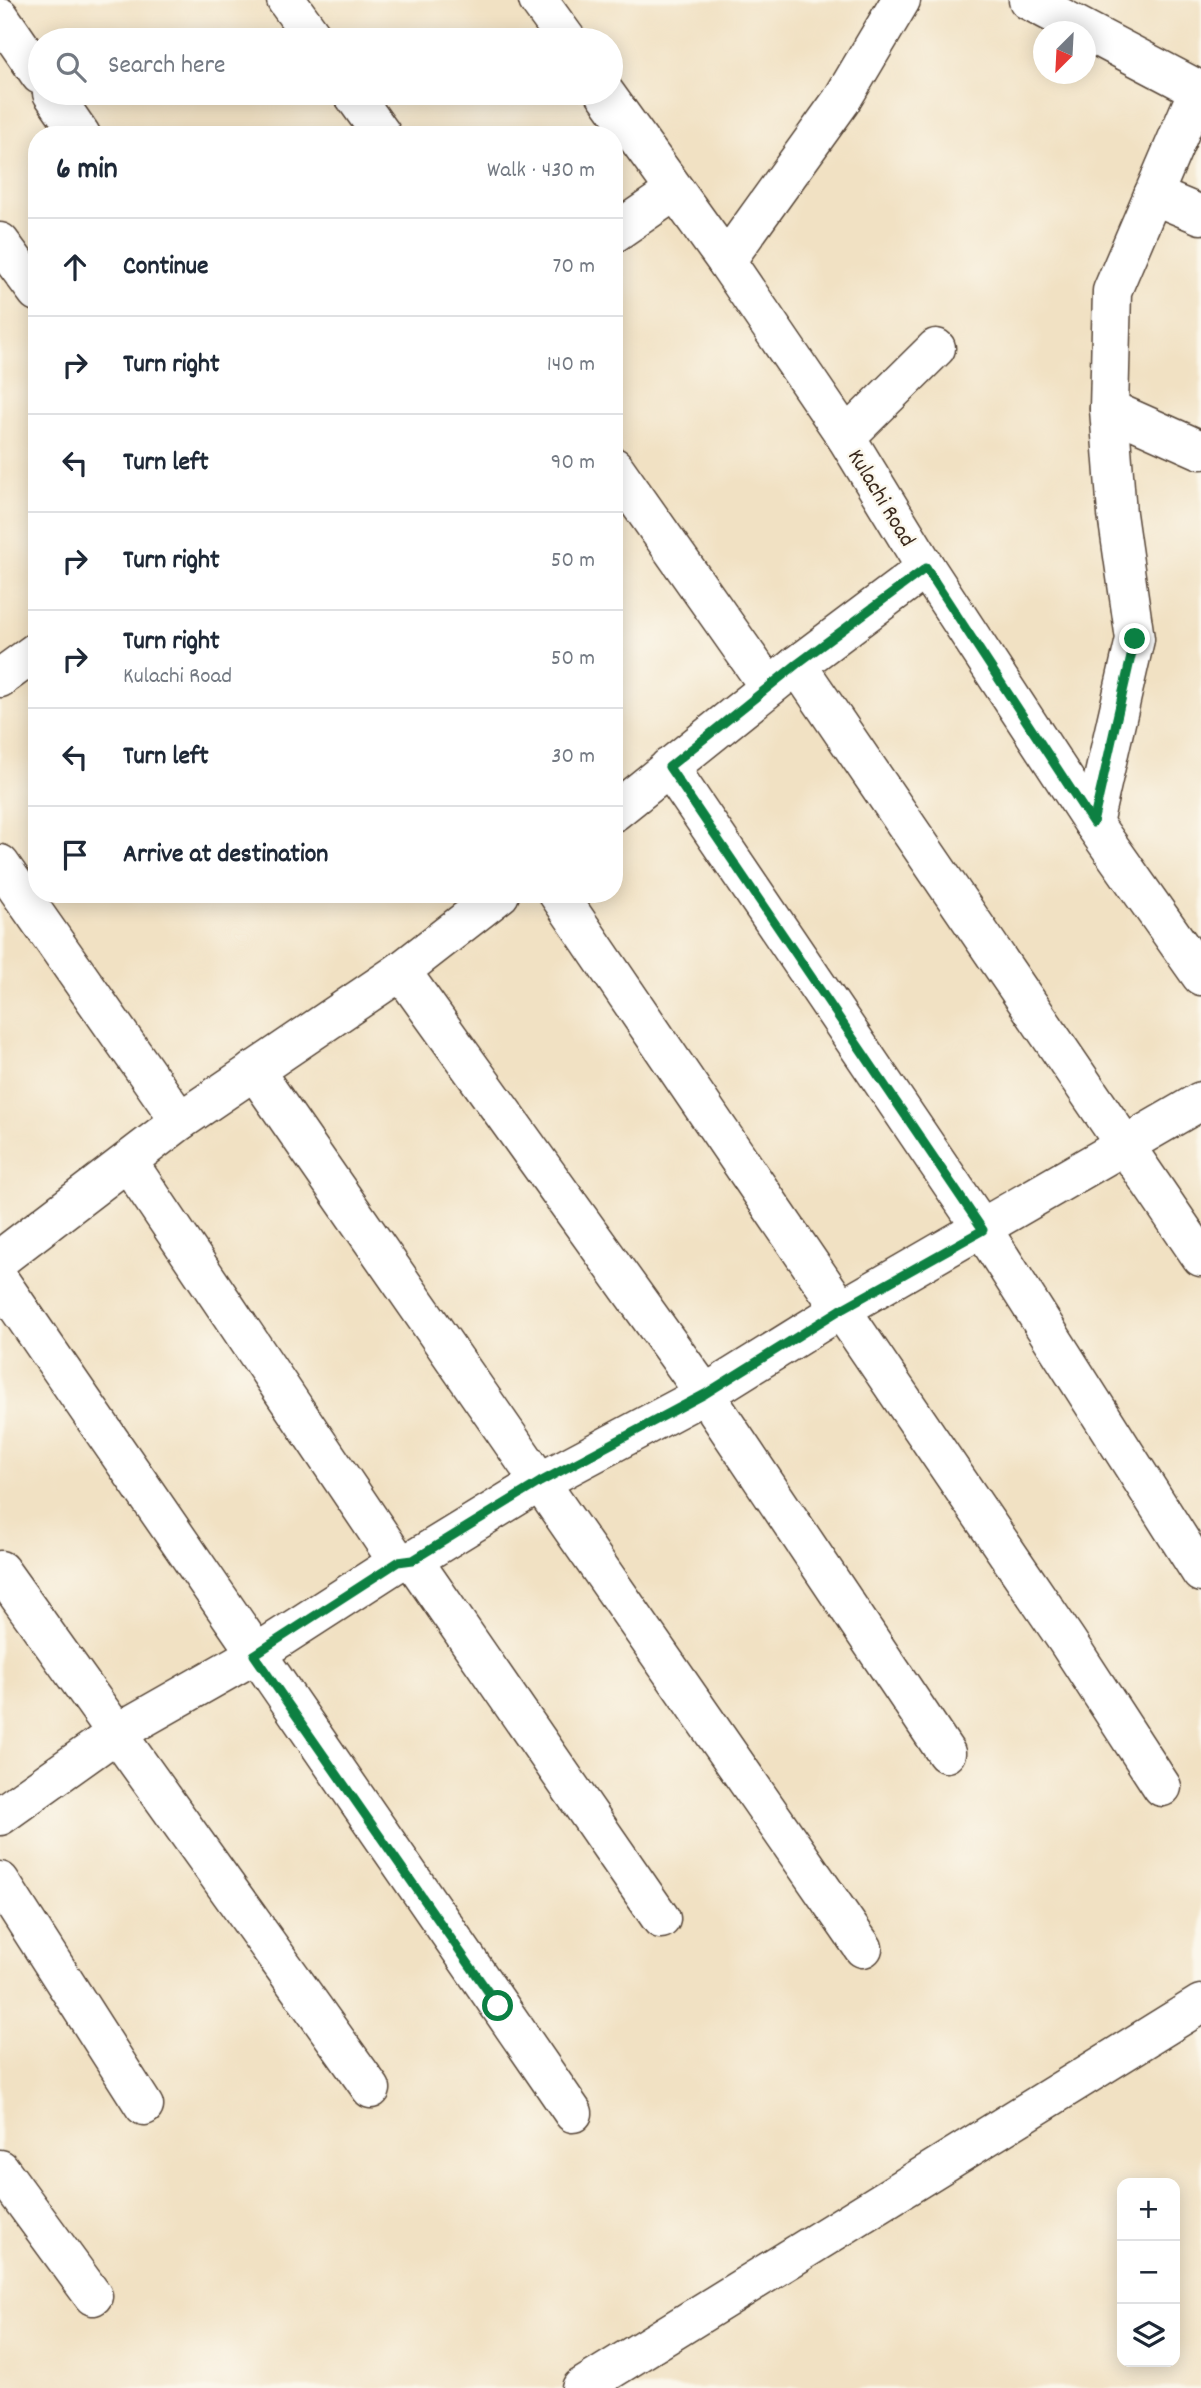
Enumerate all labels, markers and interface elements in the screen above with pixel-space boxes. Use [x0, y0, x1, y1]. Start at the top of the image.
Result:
north arrow [1033, 21, 1096, 84]
search box [28, 28, 623, 105]
icon: search [52, 48, 90, 86]
text: Search here [108, 48, 226, 85]
text: 6 min [56, 150, 118, 193]
text: Walk · 430 m [487, 155, 595, 188]
icon: ahead [56, 248, 94, 286]
text: Continue [123, 249, 208, 286]
text: 70 m [553, 251, 595, 284]
icon: right [56, 346, 94, 384]
text: Turn right [123, 347, 220, 384]
text: 140 m [547, 349, 595, 382]
icon: left [56, 444, 94, 482]
street label: Kulachi Road [838, 444, 922, 554]
text: Turn left [123, 445, 209, 482]
text: 90 m [551, 447, 595, 480]
icon: right [56, 542, 94, 580]
text: Turn right [123, 543, 220, 580]
text: 50 m [551, 545, 595, 578]
route end [1119, 623, 1150, 654]
text: Turn right [123, 624, 220, 661]
icon: right [56, 640, 94, 678]
text: 50 m [551, 643, 595, 676]
text: Kulachi Road [123, 661, 232, 694]
icon: left [56, 738, 94, 776]
text: Turn left [123, 739, 209, 776]
text: 30 m [551, 741, 595, 774]
icon: arrive [56, 836, 94, 874]
text: Arrive at destination [123, 837, 328, 874]
route start [482, 1990, 513, 2021]
map controls [1117, 2178, 1180, 2367]
button: + [1117, 2178, 1180, 2241]
button: − [1117, 2241, 1180, 2304]
button: layers [1117, 2304, 1180, 2367]

